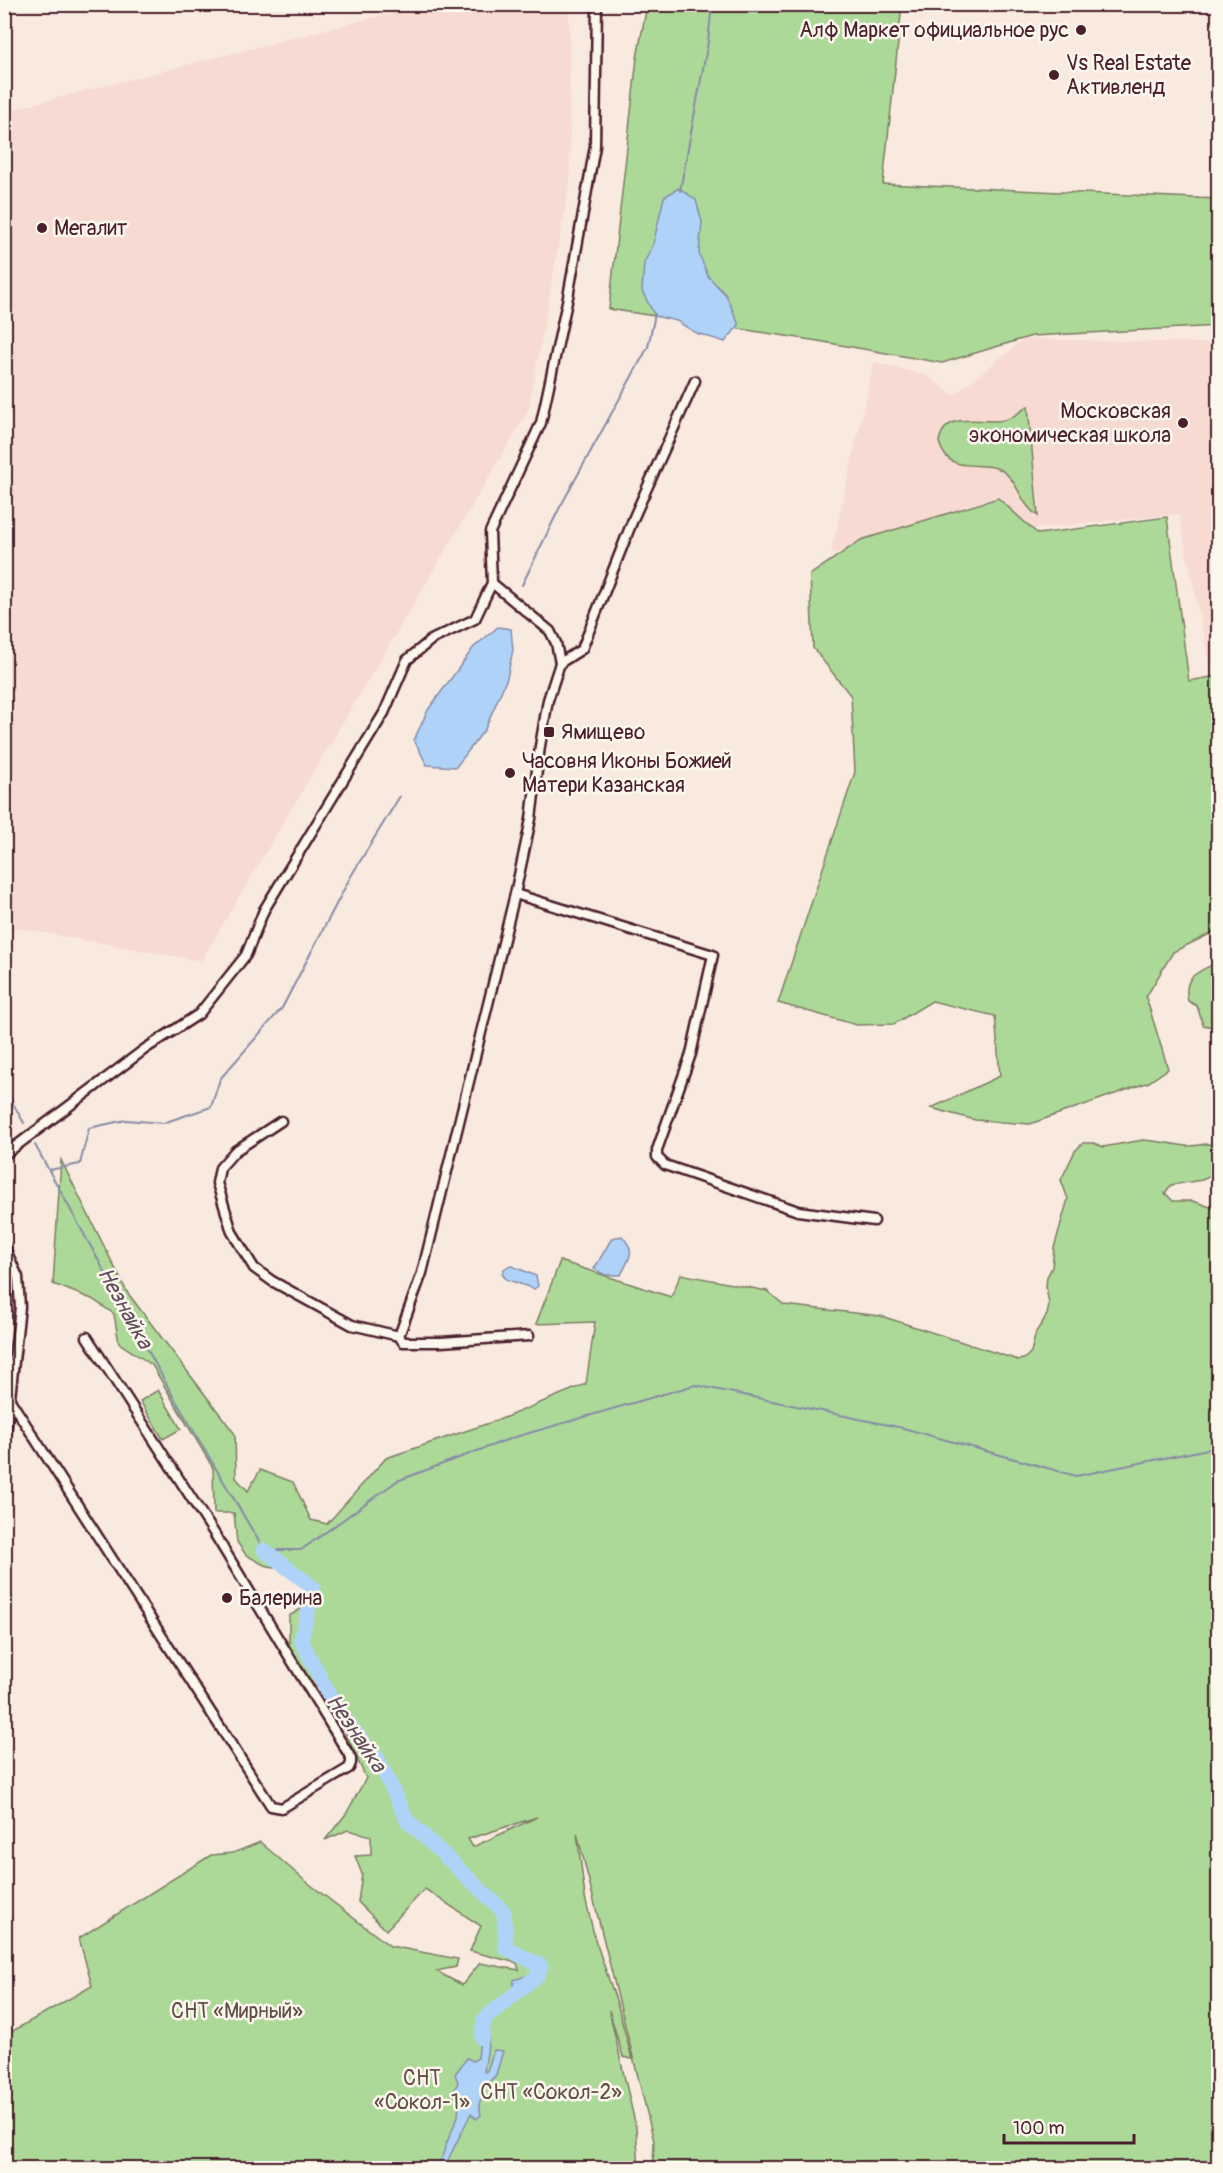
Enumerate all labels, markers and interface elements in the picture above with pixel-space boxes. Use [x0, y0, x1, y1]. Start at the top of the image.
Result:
place label: Алф Маркет официальное рус [799, 17, 1069, 44]
marker: Алф Маркет официальное рус [1074, 23, 1088, 37]
place label: Vs Real Estate Активленд [1066, 50, 1192, 101]
marker: Vs Real Estate Активленд [1047, 68, 1061, 82]
place label: Мегалит [54, 215, 128, 242]
marker: Мегалит [35, 221, 49, 235]
place label: Московская экономическая школа [968, 398, 1171, 449]
marker: Московская экономическая школа [1176, 416, 1190, 430]
place label: Ямищево [561, 719, 645, 746]
marker: Ямищево [542, 725, 556, 739]
place label: Часовня Иконы Божией Матери Казанская [522, 748, 732, 799]
marker: Часовня Иконы Божией Матери Казанская [503, 766, 517, 780]
water label: Незнайка [91, 1262, 160, 1355]
place label: Балерина [239, 1585, 322, 1612]
marker: Балерина [220, 1591, 234, 1605]
water label: Незнайка [320, 1688, 393, 1779]
park label: СНТ «Мирный» [171, 1998, 303, 2025]
park label: СНТ «Сокол-1» [374, 2065, 470, 2116]
park label: СНТ «Сокол-2» [480, 2079, 622, 2106]
scale bar [1004, 2107, 1134, 2145]
text: 100 m [1013, 2117, 1065, 2140]

